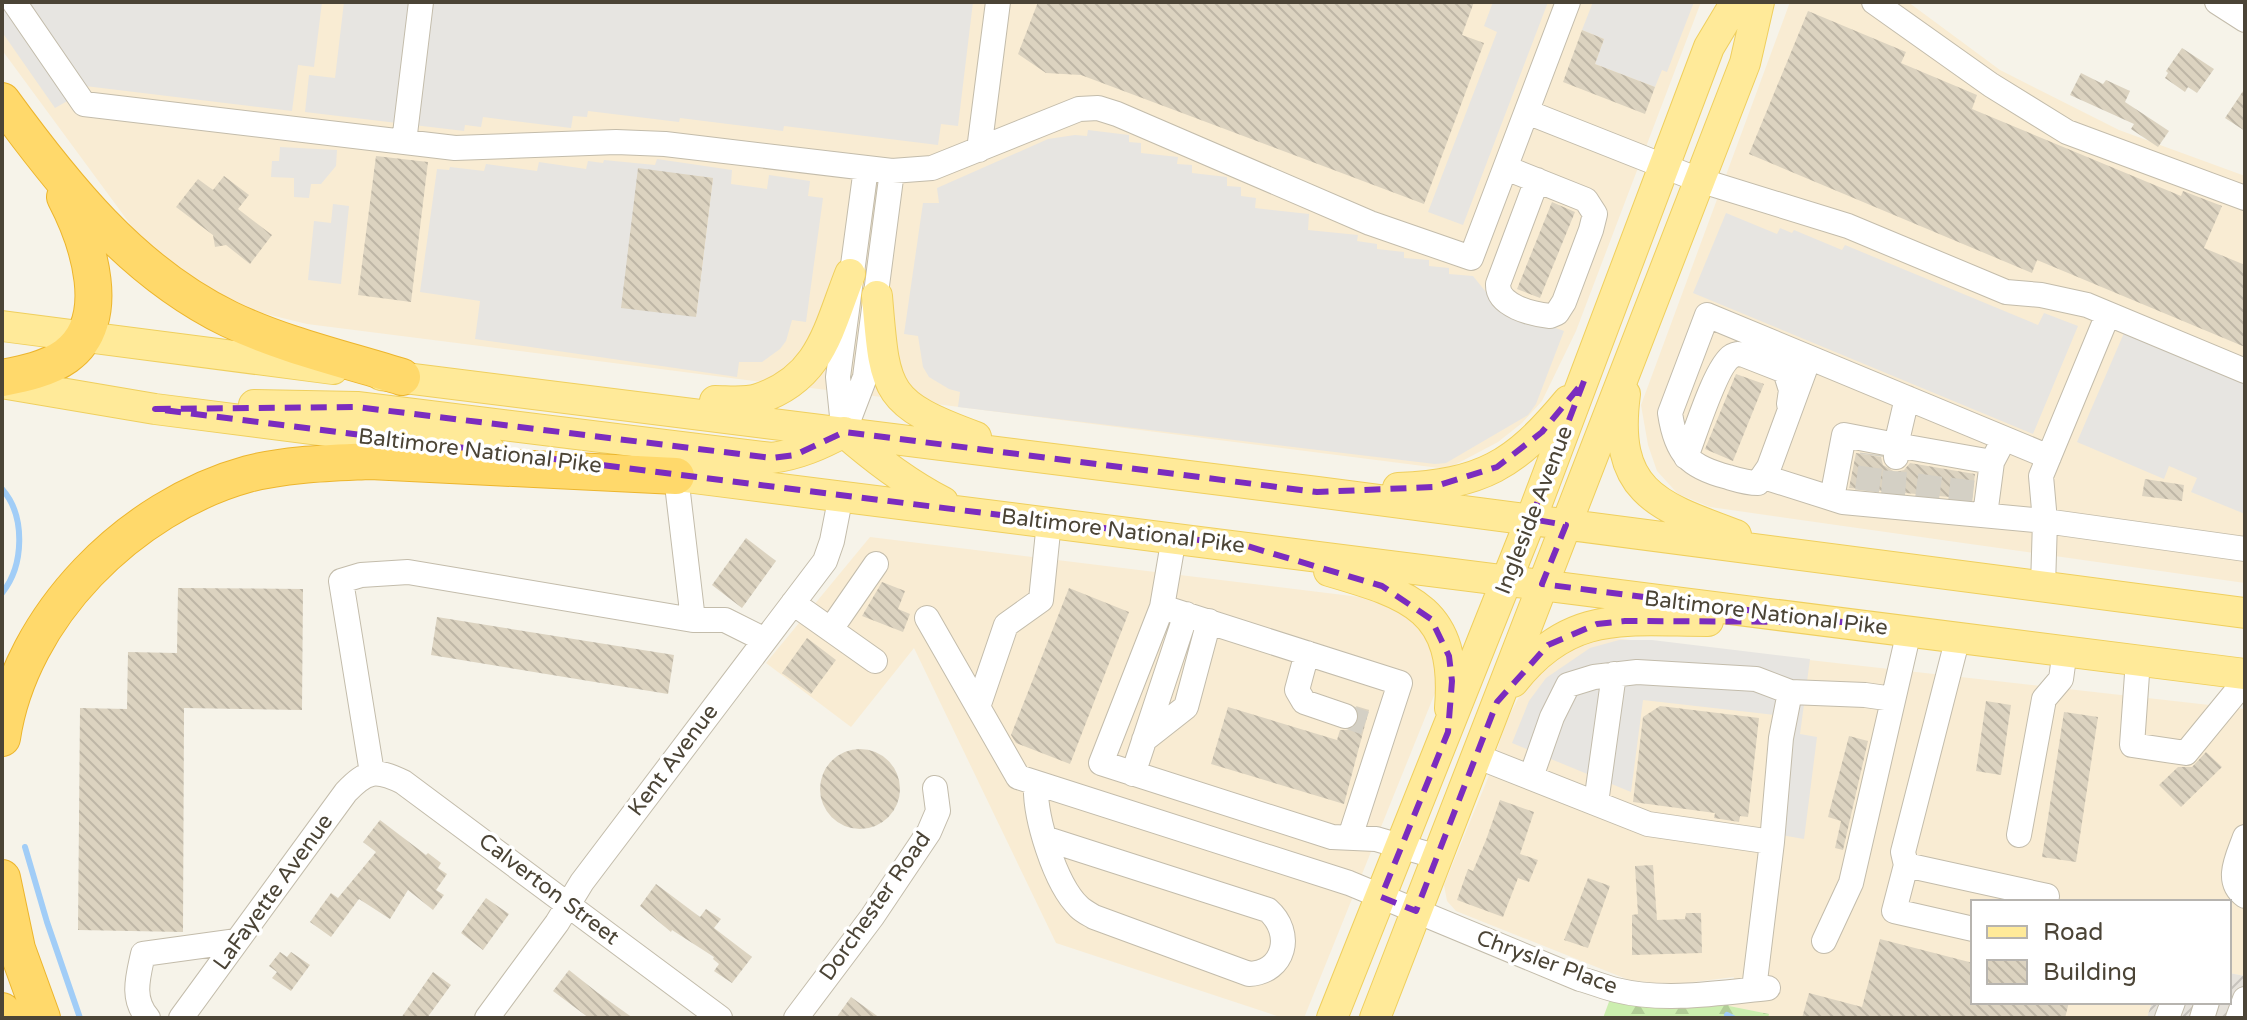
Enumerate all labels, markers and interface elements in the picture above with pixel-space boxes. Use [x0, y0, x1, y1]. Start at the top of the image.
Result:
street label: Ingleside Avenue [1490, 422, 1578, 598]
street label: Baltimore National Pike [357, 423, 603, 479]
street label: Baltimore National Pike [1000, 503, 1246, 559]
street label: Baltimore National Pike [1643, 585, 1889, 641]
street label: Kent Avenue [623, 699, 723, 821]
street label: LaFayette Avenue [208, 809, 338, 975]
street label: Dorchester Road [814, 827, 936, 985]
street label: Calverton Street [474, 828, 624, 950]
legend [1971, 900, 2231, 1004]
text: Road [2043, 918, 2103, 947]
street label: Chrysler Place [1473, 924, 1621, 1000]
text: Building [2043, 958, 2137, 987]

